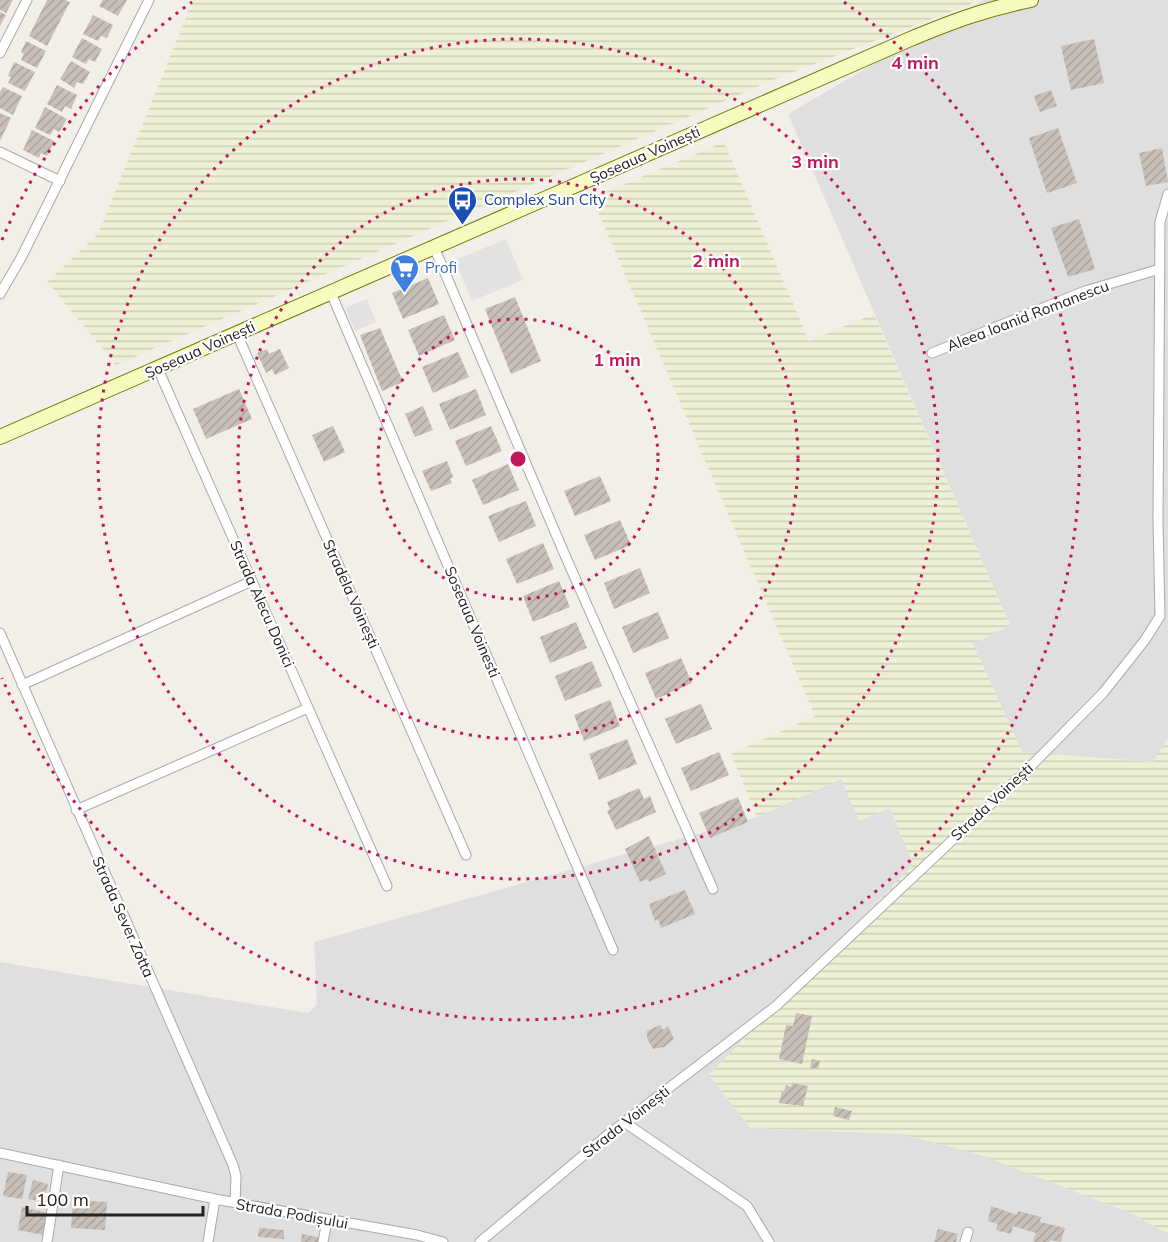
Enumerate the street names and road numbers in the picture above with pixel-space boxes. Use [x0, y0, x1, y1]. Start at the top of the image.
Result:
street label: Șoseaua Voinești [587, 122, 703, 187]
street label: Aleea Ioanid Romanescu [944, 276, 1112, 355]
street label: Șoseaua Voinești [142, 317, 258, 382]
street label: Stradela Voinești [319, 536, 384, 651]
street label: Strada Alecu Donici [226, 537, 299, 670]
street label: Soseaua Voinesti [440, 563, 504, 680]
street label: Strada Voinești [947, 759, 1037, 845]
street label: Strada Sever Zotta [88, 853, 159, 980]
street label: Strada Voinești [578, 1082, 673, 1162]
street label: Strada Podișului [235, 1194, 350, 1233]

